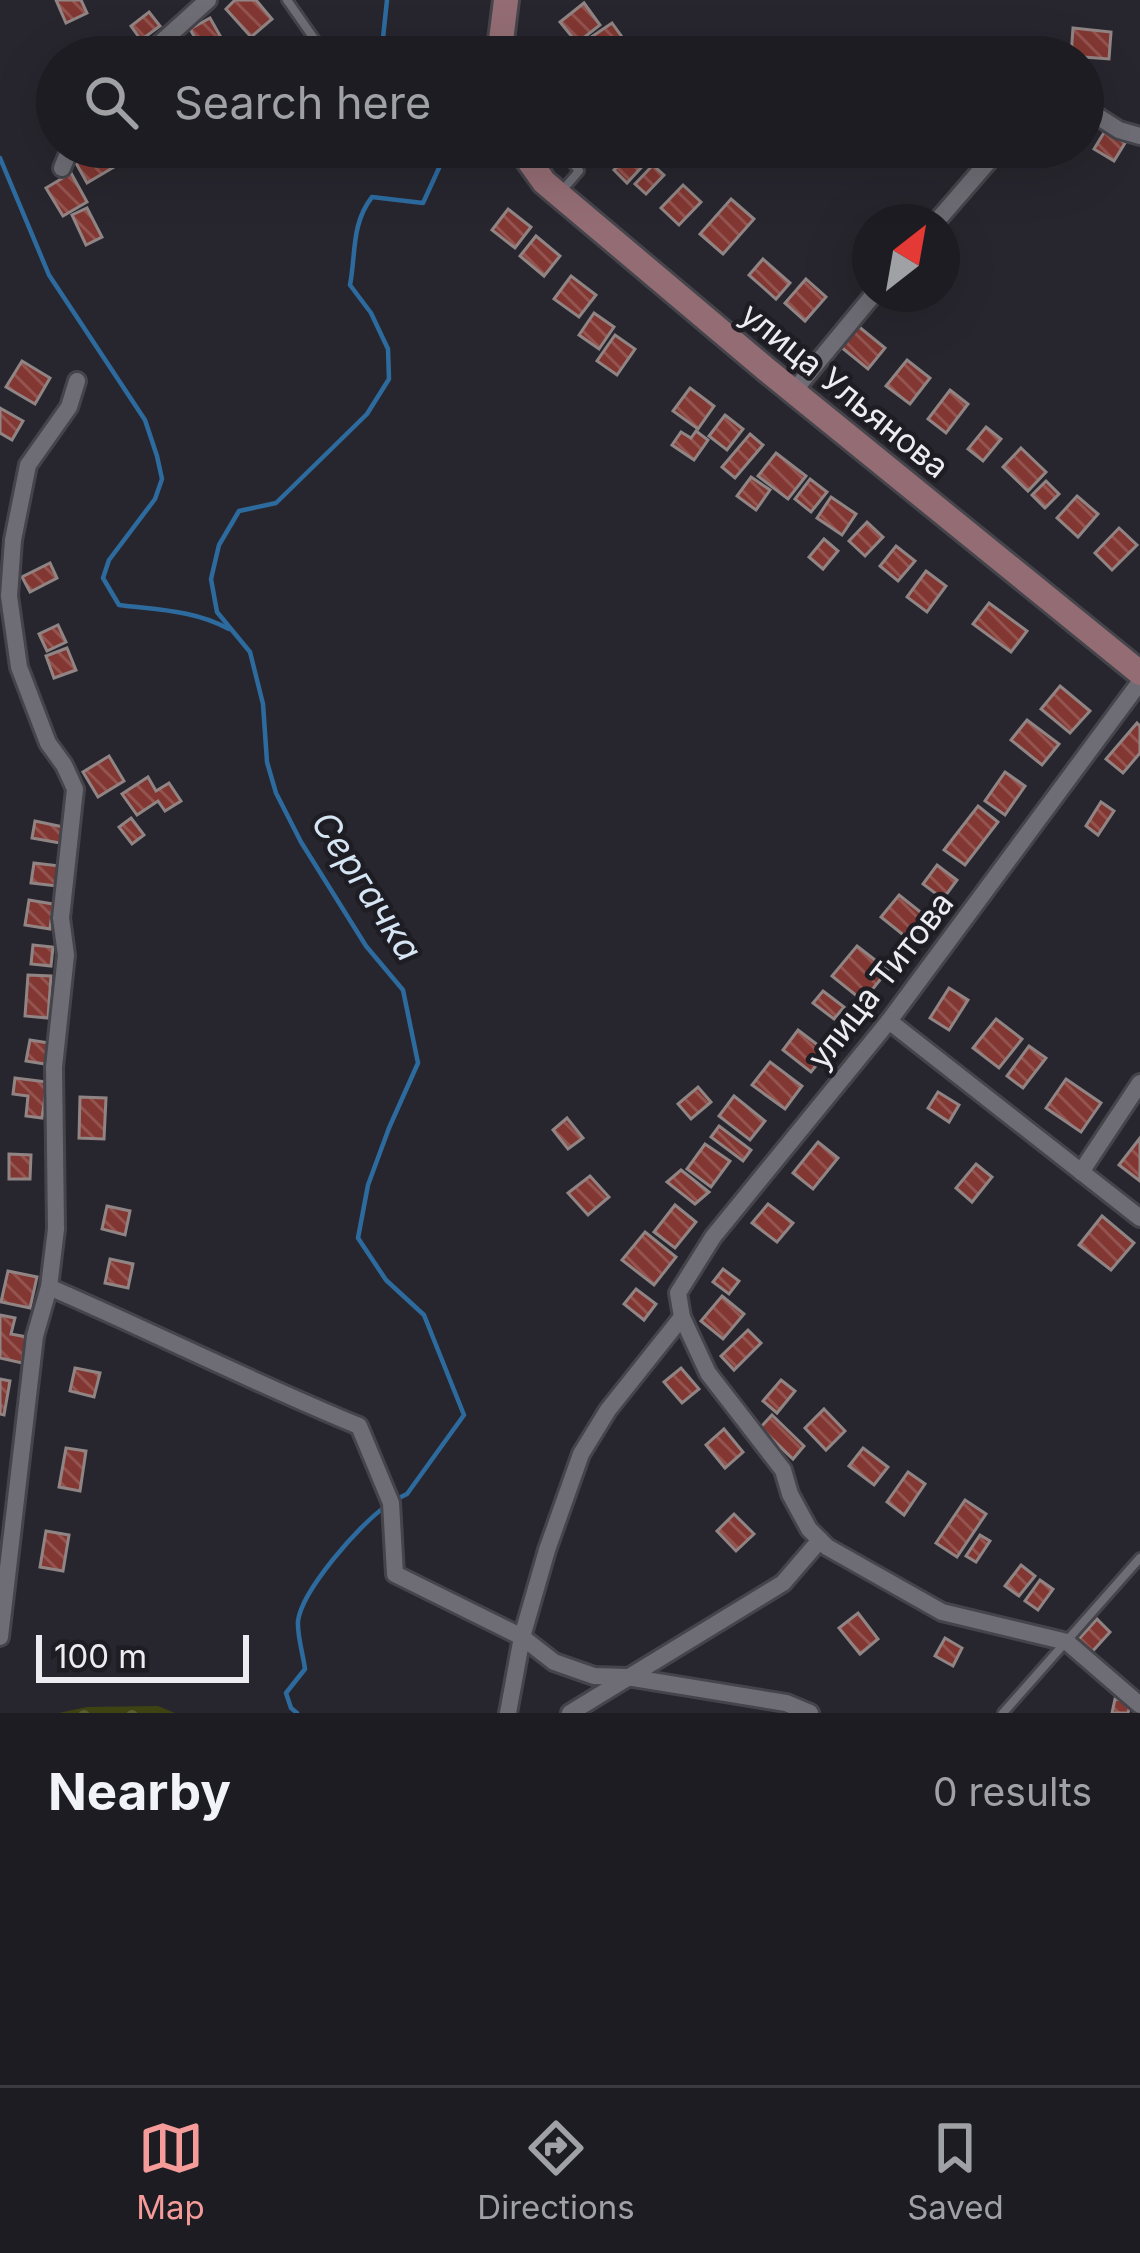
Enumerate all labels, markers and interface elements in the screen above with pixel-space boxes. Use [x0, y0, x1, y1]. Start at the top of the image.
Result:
search box [36, 36, 1104, 168]
icon: search [78, 69, 144, 135]
text: Search here [174, 75, 431, 130]
north arrow [852, 204, 960, 312]
street label: улица Ульянова [733, 294, 957, 486]
water label: Сергачка [302, 803, 432, 969]
street label: улица Титова [798, 883, 962, 1077]
scale bar [36, 1629, 249, 1682]
text: 100 m [54, 1636, 147, 1676]
text: Nearby [48, 1761, 231, 1822]
text: 0 results [933, 1768, 1092, 1815]
tab: Map [136, 2115, 205, 2227]
tab: Directions [477, 2115, 635, 2227]
tab: Saved [907, 2115, 1004, 2227]

